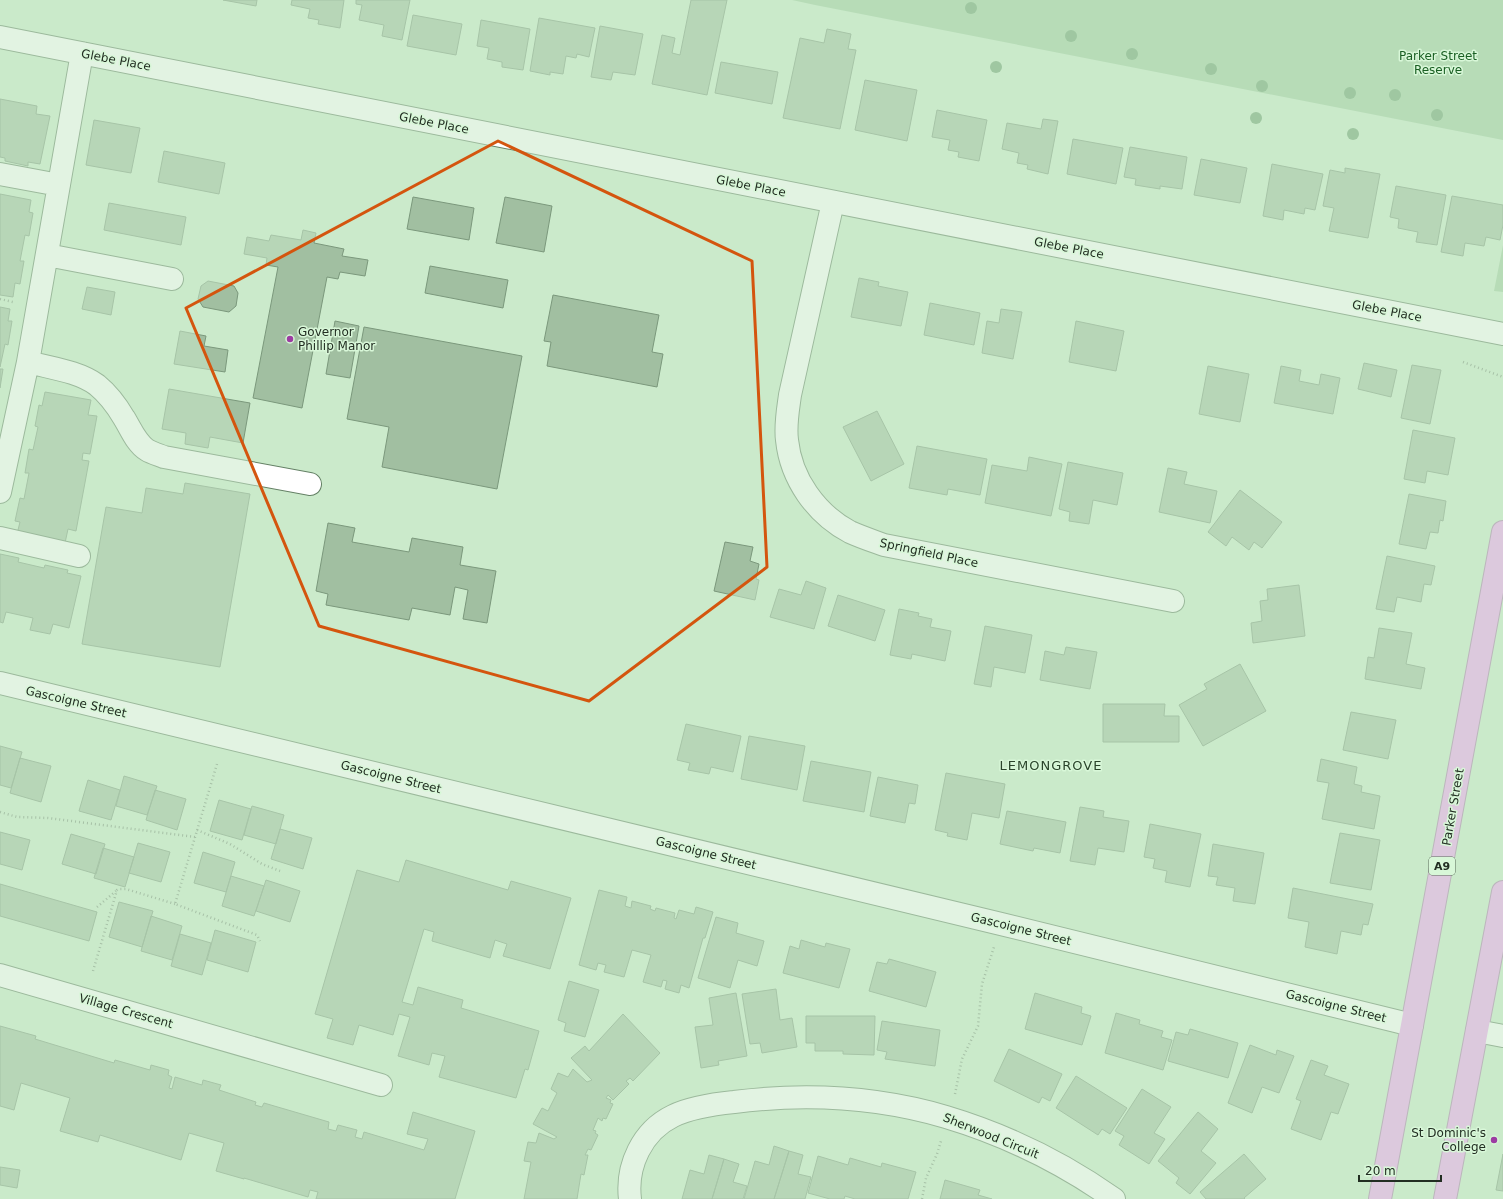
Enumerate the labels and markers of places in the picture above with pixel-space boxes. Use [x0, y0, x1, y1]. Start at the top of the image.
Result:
place label: Governor Phillip Manor [298, 325, 375, 353]
marker: Governor Phillip Manor [285, 334, 295, 344]
place label: St Dominic's College [1411, 1126, 1486, 1154]
marker: St Dominic's College [1489, 1135, 1499, 1145]

